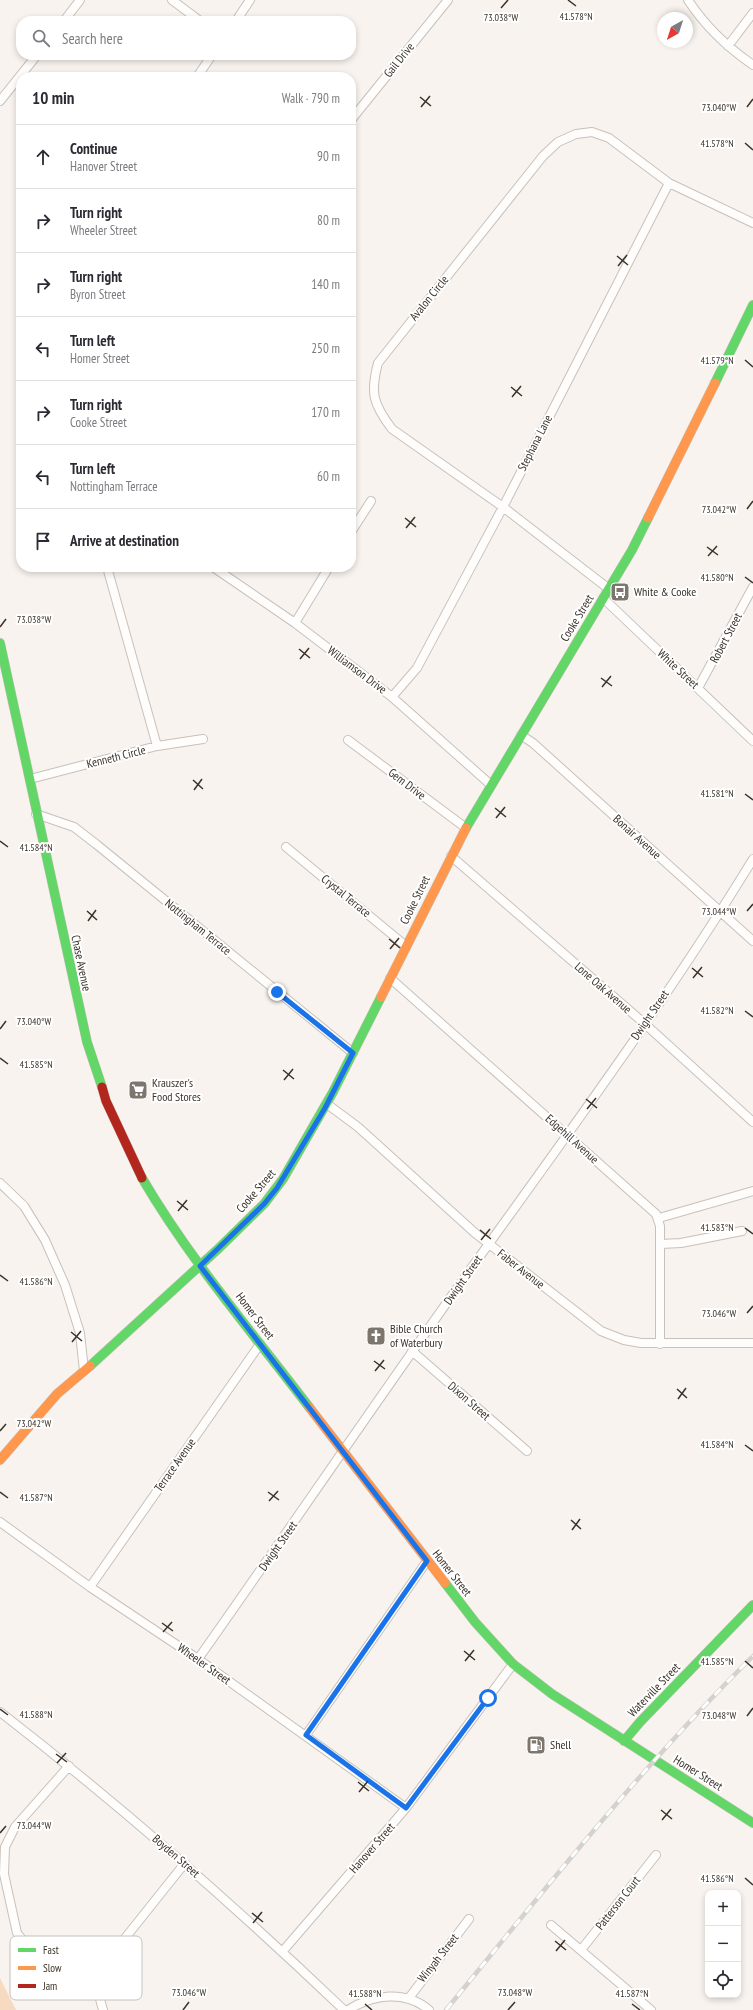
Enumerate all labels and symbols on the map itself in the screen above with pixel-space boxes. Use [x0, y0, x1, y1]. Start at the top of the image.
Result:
text: 41.578°N [559, 10, 593, 23]
text: 73.038°W [484, 11, 518, 24]
north arrow [657, 12, 693, 48]
street label: Gail Drive [380, 39, 417, 80]
text: 73.040°W [702, 101, 736, 114]
text: 41.578°N [700, 137, 734, 150]
street label: Avalon Circle [406, 272, 451, 323]
text: 41.579°N [700, 354, 734, 367]
street label: Stephana Lane [514, 412, 555, 473]
text: 73.042°W [702, 503, 736, 516]
text: 41.580°N [700, 571, 734, 584]
bus stop icon: White & Cooke [609, 581, 631, 603]
place label: White & Cooke [634, 584, 696, 599]
street label: Cooke Street [557, 591, 597, 644]
street label: Robert Street [706, 609, 745, 666]
text: 73.038°W [17, 613, 51, 626]
street label: Williamson Drive [325, 642, 390, 697]
street label: White Street [654, 646, 703, 692]
street label: Kenneth Circle [85, 742, 147, 771]
street label: Gem Drive [386, 765, 429, 803]
text: 41.581°N [700, 787, 734, 800]
street label: Bonair Avenue [610, 811, 664, 862]
text: 41.584°N [19, 841, 53, 854]
street label: Crystal Terrace [318, 871, 374, 920]
street label: Cooke Street [396, 872, 433, 927]
street label: Nottingham Terrace [162, 895, 235, 958]
text: 73.044°W [702, 905, 736, 918]
street label: Chase Avenue [68, 933, 95, 992]
street label: Lone Oak Avenue [572, 959, 635, 1017]
route end [268, 983, 286, 1001]
street label: Dwight Street [627, 986, 672, 1043]
text: 41.582°N [700, 1004, 734, 1017]
text: 73.040°W [17, 1015, 51, 1028]
text: 41.585°N [19, 1058, 53, 1071]
place label: Krauszer's Food Stores [152, 1075, 201, 1104]
supermarket icon: Krauszer's Food Stores [127, 1079, 149, 1101]
street label: Edgehill Avenue [543, 1111, 602, 1166]
street label: Cooke Street [233, 1165, 279, 1215]
text: 41.583°N [700, 1221, 734, 1234]
street label: Faber Avenue [495, 1246, 548, 1292]
street label: Dwight Street [440, 1251, 486, 1307]
text: 41.586°N [19, 1275, 53, 1288]
street label: Homer Street [233, 1289, 278, 1343]
text: 73.046°W [702, 1307, 736, 1320]
place label: Bible Church of Waterbury [390, 1321, 443, 1350]
church icon: Bible Church of Waterbury [365, 1325, 387, 1347]
street label: Dixon Street [445, 1378, 494, 1424]
text: 73.042°W [17, 1417, 51, 1430]
street label: Terrace Avenue [151, 1435, 199, 1494]
text: 41.584°N [700, 1438, 734, 1451]
text: 41.587°N [19, 1491, 53, 1504]
street label: Dwight Street [255, 1517, 301, 1573]
street label: Homer Street [430, 1546, 476, 1600]
street label: Wheeler Street [175, 1640, 234, 1688]
text: 41.585°N [700, 1655, 734, 1668]
street label: Waterville Street [624, 1659, 684, 1720]
route start [479, 1689, 497, 1707]
text: 41.588°N [19, 1708, 53, 1721]
text: 73.048°W [702, 1709, 736, 1722]
fuel station icon: Shell [525, 1734, 547, 1756]
place label: Shell [550, 1737, 571, 1752]
street label: Homer Street [671, 1752, 726, 1794]
text: 73.044°W [17, 1819, 51, 1832]
street label: Hanover Street [346, 1819, 398, 1876]
street label: Boyden Street [150, 1831, 204, 1881]
street label: Patterson Court [592, 1872, 644, 1933]
text: 41.586°N [700, 1872, 734, 1885]
street label: Winyah Street [414, 1930, 462, 1985]
legend [10, 1936, 142, 2000]
text: Fast [43, 1943, 59, 1957]
text: Slow [43, 1961, 62, 1975]
text: Jam [42, 1979, 57, 1993]
text: 73.046°W [172, 1986, 206, 1999]
text: 73.048°W [498, 1986, 532, 1999]
text: 41.588°N [348, 1987, 382, 2000]
text: 41.587°N [615, 1987, 649, 2000]

